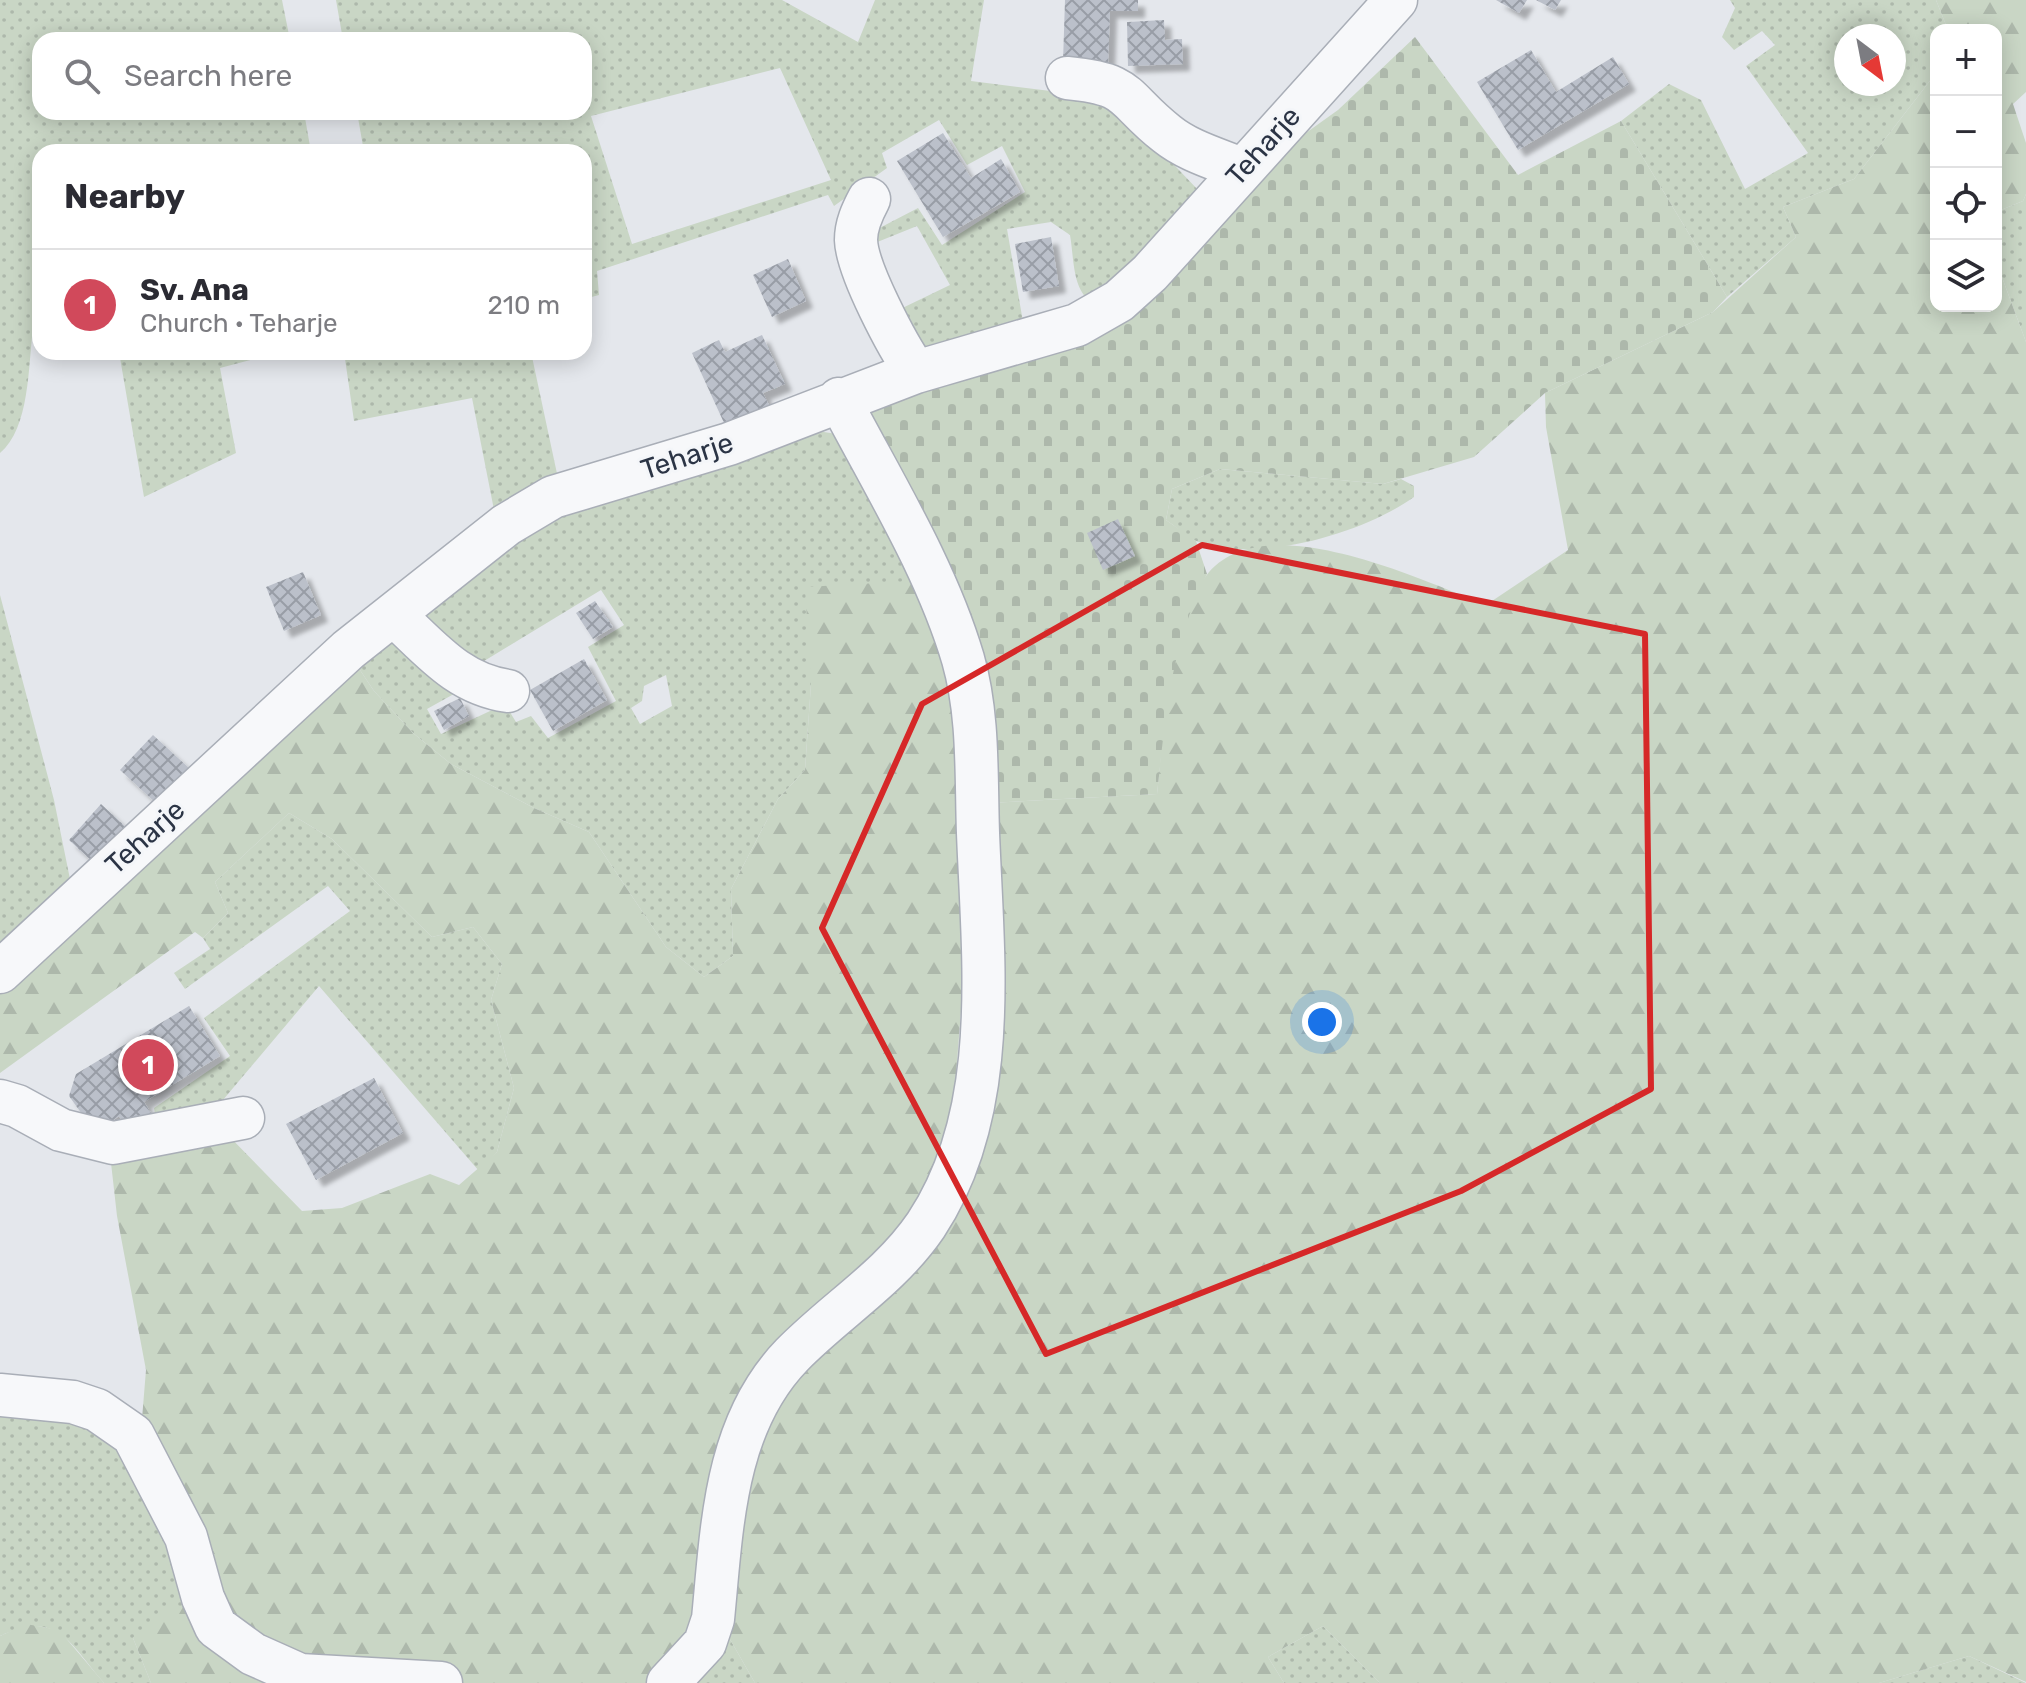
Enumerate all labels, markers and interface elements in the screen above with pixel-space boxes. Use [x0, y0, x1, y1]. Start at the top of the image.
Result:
north arrow [1834, 24, 1906, 96]
map controls [1930, 24, 2002, 312]
button: + [1930, 24, 2002, 96]
search box [32, 32, 592, 120]
icon: search [60, 54, 104, 98]
text: Search here [124, 58, 292, 94]
button: − [1930, 96, 2002, 168]
street label: Teharje [1219, 100, 1307, 192]
button: locate [1930, 168, 2002, 240]
text: Nearby [64, 176, 185, 217]
button: layers [1930, 240, 2002, 312]
text: Sv. Ana [140, 272, 249, 308]
text: 1 [84, 290, 96, 321]
text: 210 m [488, 290, 560, 321]
text: Church · Teharje [140, 308, 338, 339]
street label: Teharje [637, 426, 737, 486]
street label: Teharje [99, 793, 191, 881]
your location [1302, 1002, 1342, 1042]
pin: 1 [122, 1035, 174, 1095]

